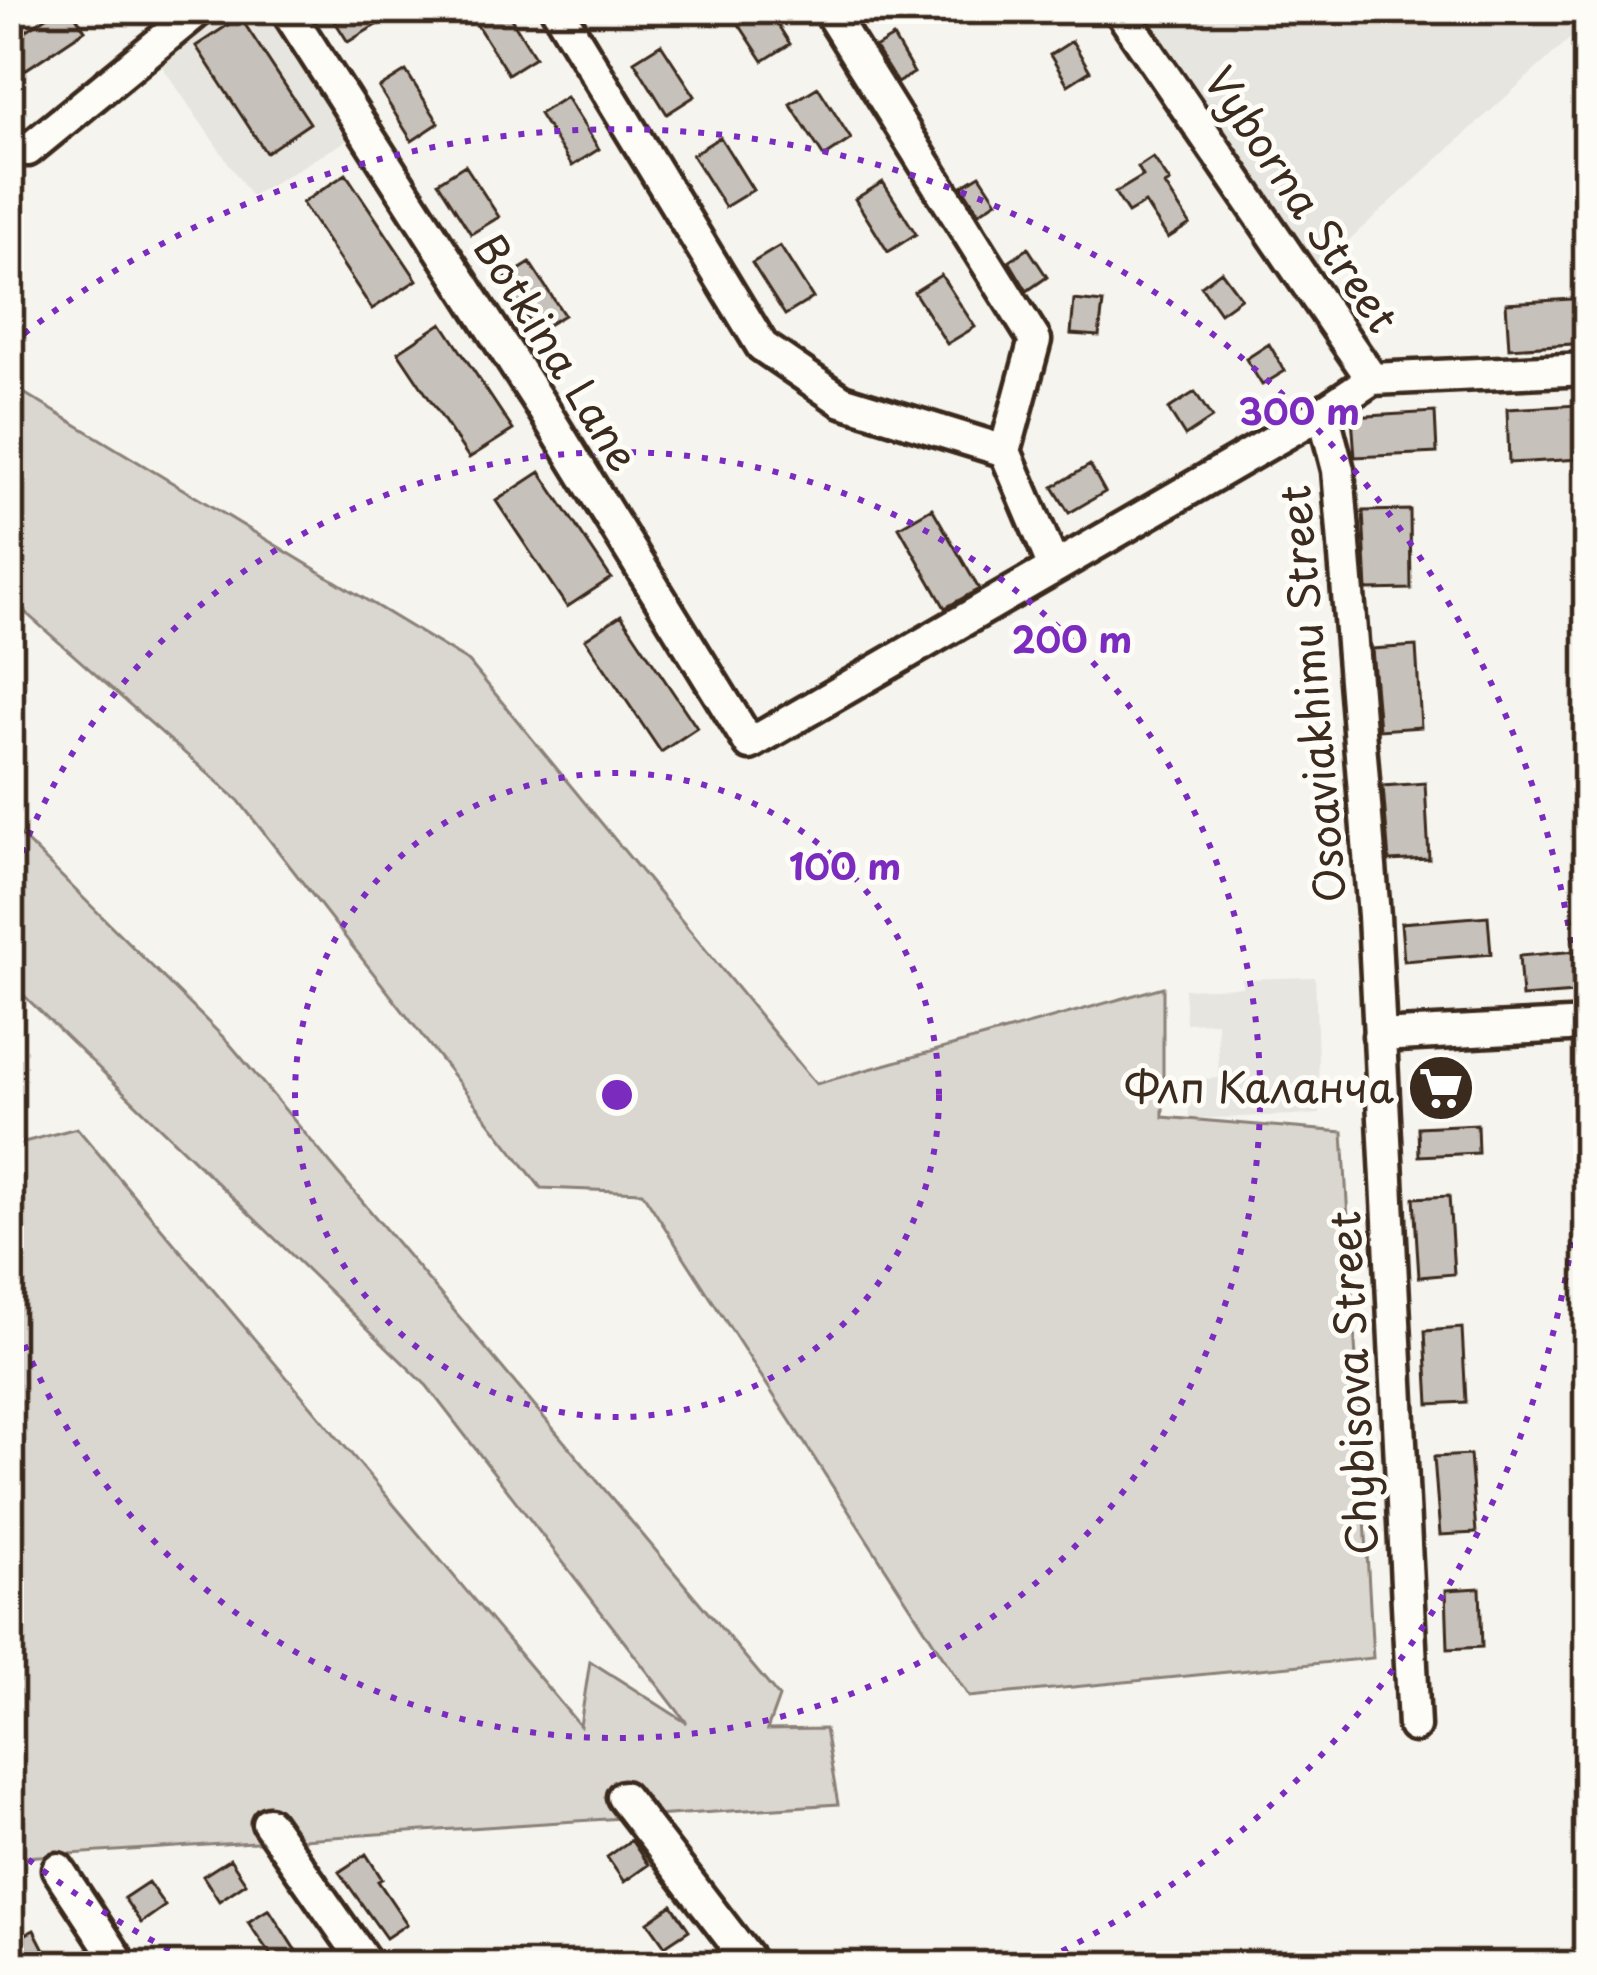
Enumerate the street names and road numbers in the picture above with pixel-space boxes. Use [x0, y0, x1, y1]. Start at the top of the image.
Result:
street label: Vyborna Street [1191, 53, 1415, 344]
street label: Botkina Lane [460, 221, 656, 483]
street label: Osoaviakhimu Street [1261, 483, 1360, 906]
street label: Chybisova Street [1311, 1210, 1392, 1557]

